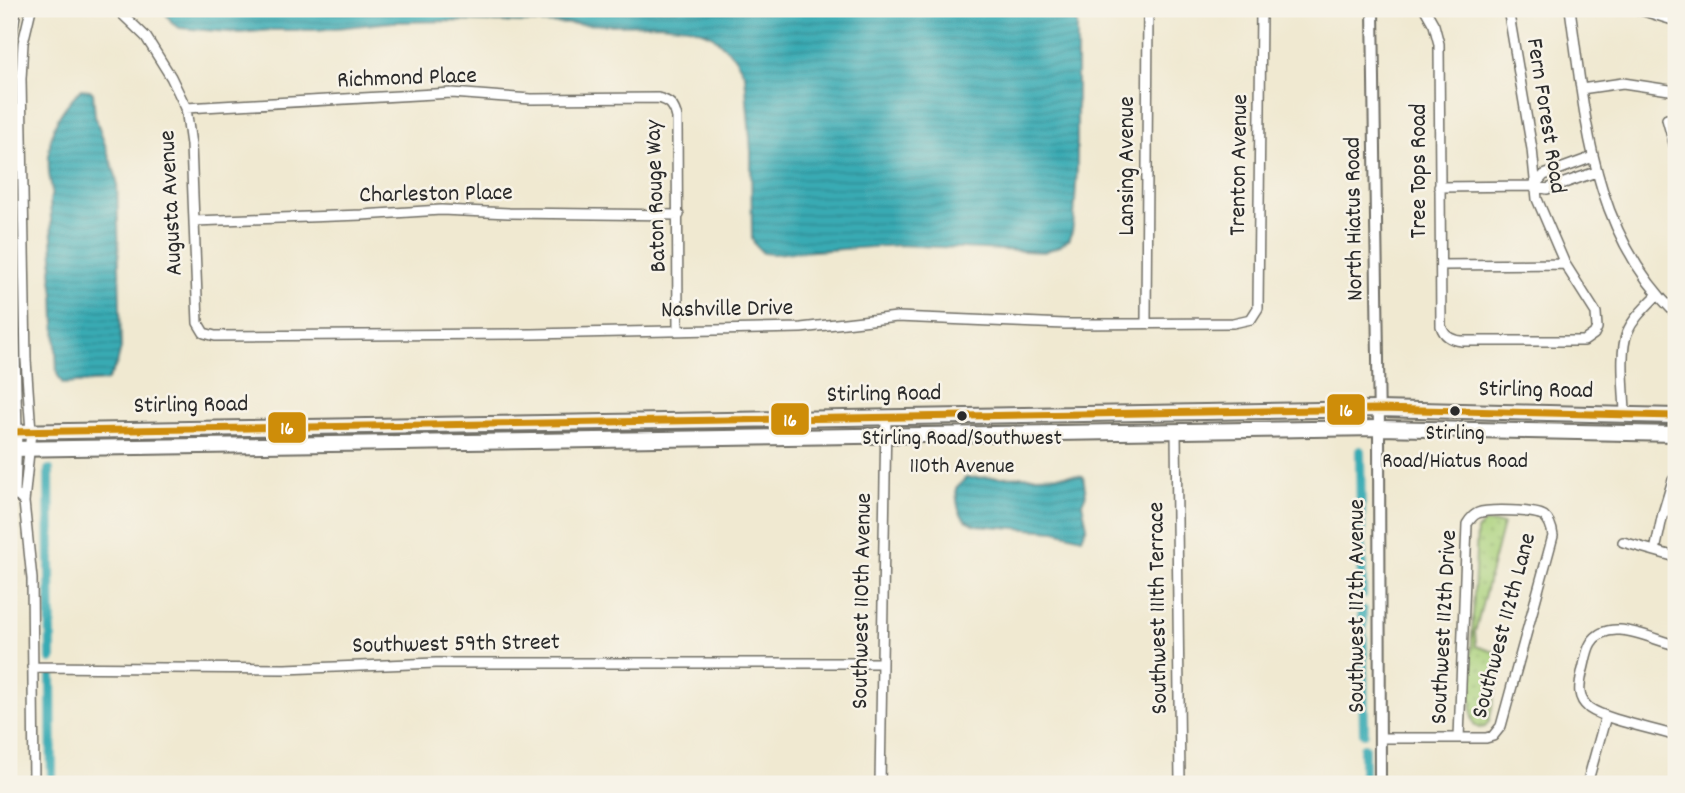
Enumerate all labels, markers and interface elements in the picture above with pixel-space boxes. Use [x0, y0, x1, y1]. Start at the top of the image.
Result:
street label: Fern Forest Road [1516, 36, 1574, 196]
street label: Richmond Place [337, 60, 477, 98]
street label: Trenton Avenue [1222, 94, 1258, 236]
street label: Lansing Avenue [1111, 96, 1145, 236]
street label: Tree Tops Road [1403, 104, 1437, 238]
street label: Baton Rouge Way [637, 118, 677, 273]
street label: Augusta Avenue [151, 129, 193, 277]
street label: North Hiatus Road [1337, 137, 1373, 301]
street label: Charleston Place [359, 177, 513, 213]
street label: Nashville Drive [661, 292, 793, 328]
street label: Stirling Road [1478, 373, 1594, 409]
street label: Stirling Road [826, 377, 942, 413]
street label: Stirling Road [133, 388, 249, 424]
line badge: 16 [1326, 393, 1366, 426]
text: 16 [1339, 399, 1353, 426]
line badge: 16 [770, 402, 810, 436]
marker: Stirling Road/Hiatus Road [1448, 404, 1462, 418]
text: 16 [783, 409, 797, 436]
marker: Stirling Road/Southwest 110th Avenue [955, 409, 969, 423]
line badge: 16 [267, 411, 307, 444]
text: 16 [280, 417, 294, 444]
place label: Stirling Road/Hiatus Road [1382, 419, 1528, 478]
place label: Stirling Road/Southwest 110th Avenue [862, 424, 1062, 483]
street label: Southwest 110th Avenue [844, 492, 882, 710]
street label: Southwest 112th Avenue [1341, 499, 1375, 713]
street label: Southwest 111th Terrace [1140, 501, 1178, 715]
street label: Southwest 112th Drive [1423, 529, 1467, 725]
street label: Southwest 112th Lane [1464, 529, 1546, 723]
street label: Southwest 59th Street [352, 626, 560, 664]

